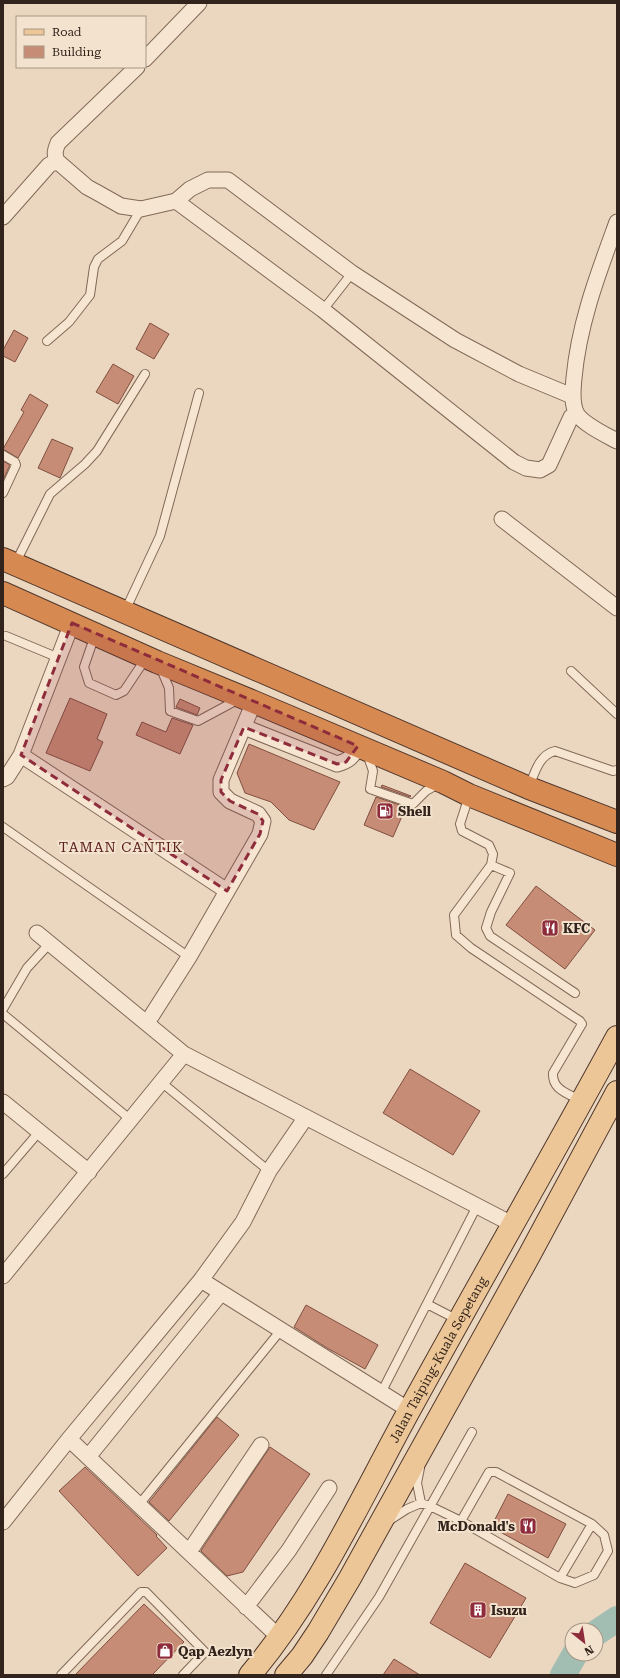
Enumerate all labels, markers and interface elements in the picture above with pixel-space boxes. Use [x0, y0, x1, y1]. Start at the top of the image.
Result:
legend [16, 16, 146, 68]
text: Road [52, 25, 82, 39]
text: Building [52, 45, 101, 59]
fuel station icon: Shell [375, 801, 395, 821]
place label: Shell [398, 804, 432, 819]
district label: TAMAN CANTIK [59, 839, 183, 855]
restaurant icon: KFC [540, 918, 560, 938]
place label: KFC [563, 921, 590, 936]
street label: Jalan Taiping-Kuala Sepetang [386, 1273, 490, 1445]
restaurant icon: McDonald's [518, 1516, 538, 1536]
place label: McDonald's [438, 1519, 515, 1534]
building icon: Isuzu [468, 1600, 488, 1620]
place label: Isuzu [491, 1603, 527, 1618]
north arrow [564, 1622, 604, 1662]
shop icon: Qap Aezlyn [155, 1641, 175, 1661]
text: N [581, 1642, 596, 1658]
place label: Qap Aezlyn [178, 1644, 253, 1659]

